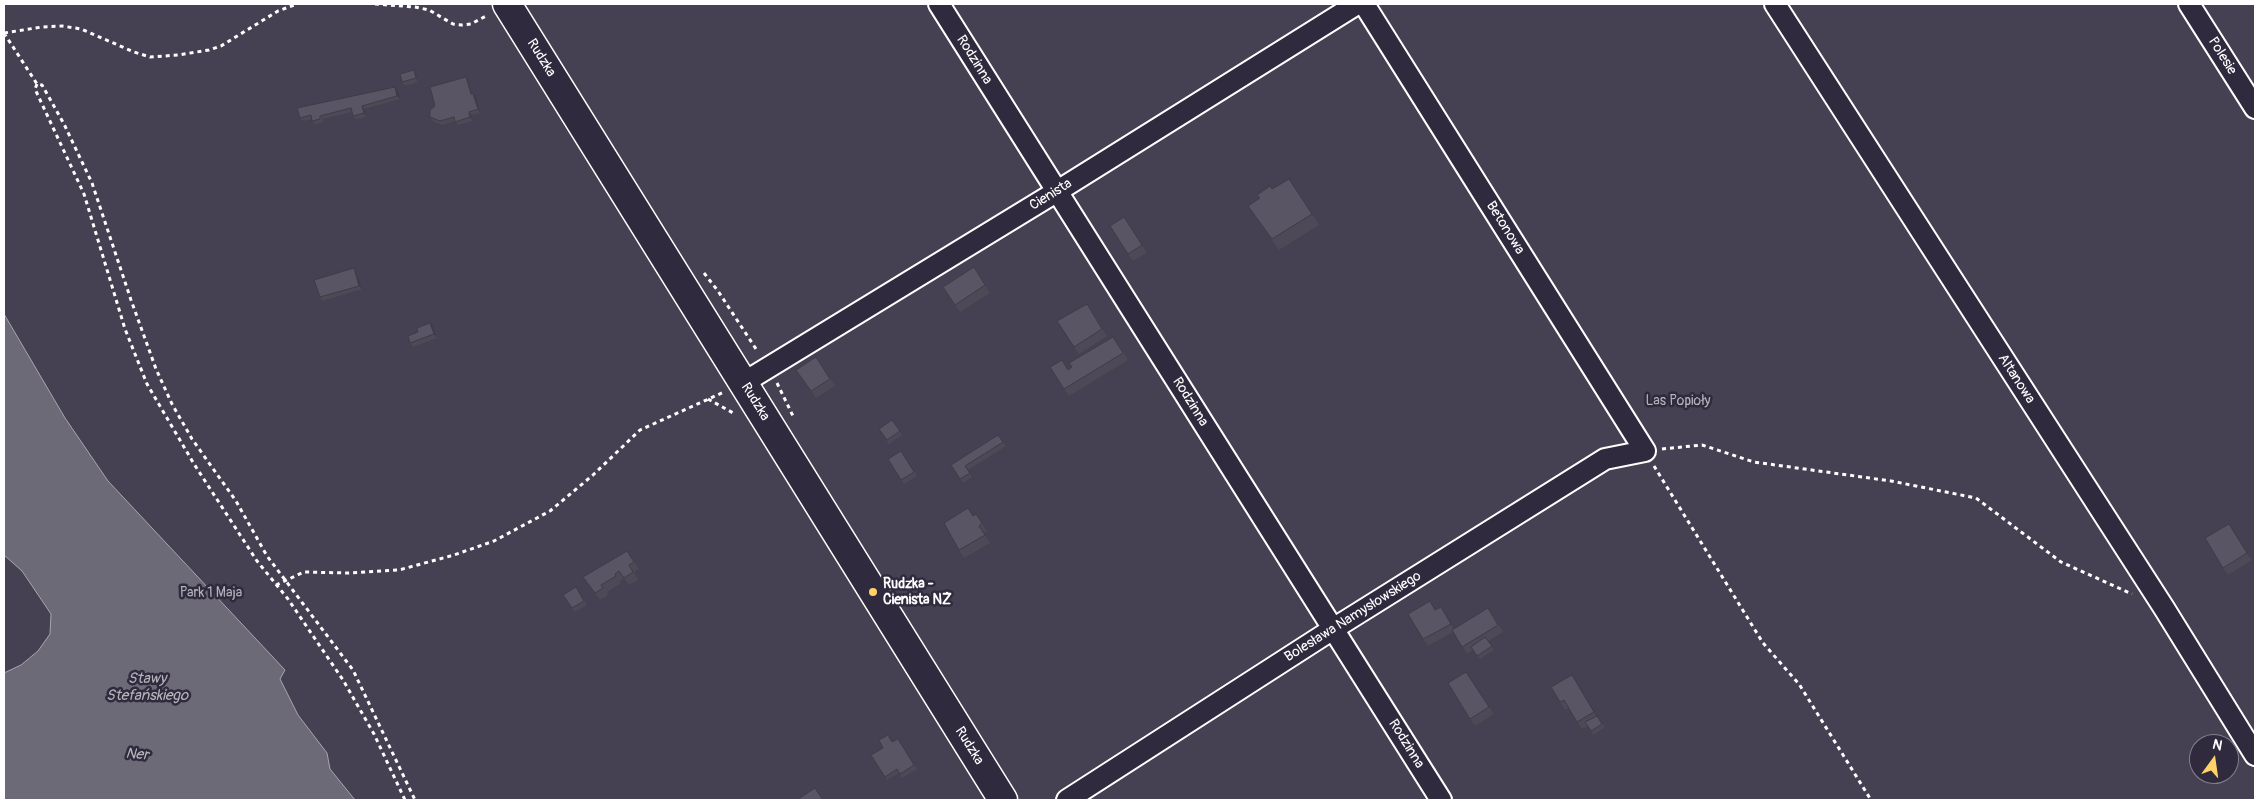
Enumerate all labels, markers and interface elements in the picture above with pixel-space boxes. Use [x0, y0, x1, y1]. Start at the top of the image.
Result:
street label: Rodzinna [952, 32, 996, 88]
street label: Polesie [2204, 34, 2240, 78]
street label: Rudzka [523, 36, 559, 80]
street label: Cienista [1027, 176, 1075, 214]
street label: Betonowa [1482, 198, 1528, 258]
street label: Altanowa [1994, 351, 2038, 407]
street label: Rodzinna [1168, 374, 1212, 430]
street label: Rudzka [737, 380, 773, 424]
park label: Las Popioły [1645, 393, 1711, 409]
street label: Bolesława Namysłowskiego [1282, 568, 1424, 666]
place label: Rudzka - Cienista NŻ [883, 576, 952, 608]
park label: Park 1 Maja [180, 585, 242, 601]
marker: Rudzka - Cienista NŻ [867, 586, 879, 598]
water label: Stawy Stefańskiego [106, 670, 188, 705]
street label: Rodzinna [1384, 716, 1428, 772]
street label: Rudzka [951, 724, 987, 768]
north arrow [2189, 734, 2239, 784]
text: N [2211, 736, 2224, 754]
water label: Ner [125, 745, 149, 765]

